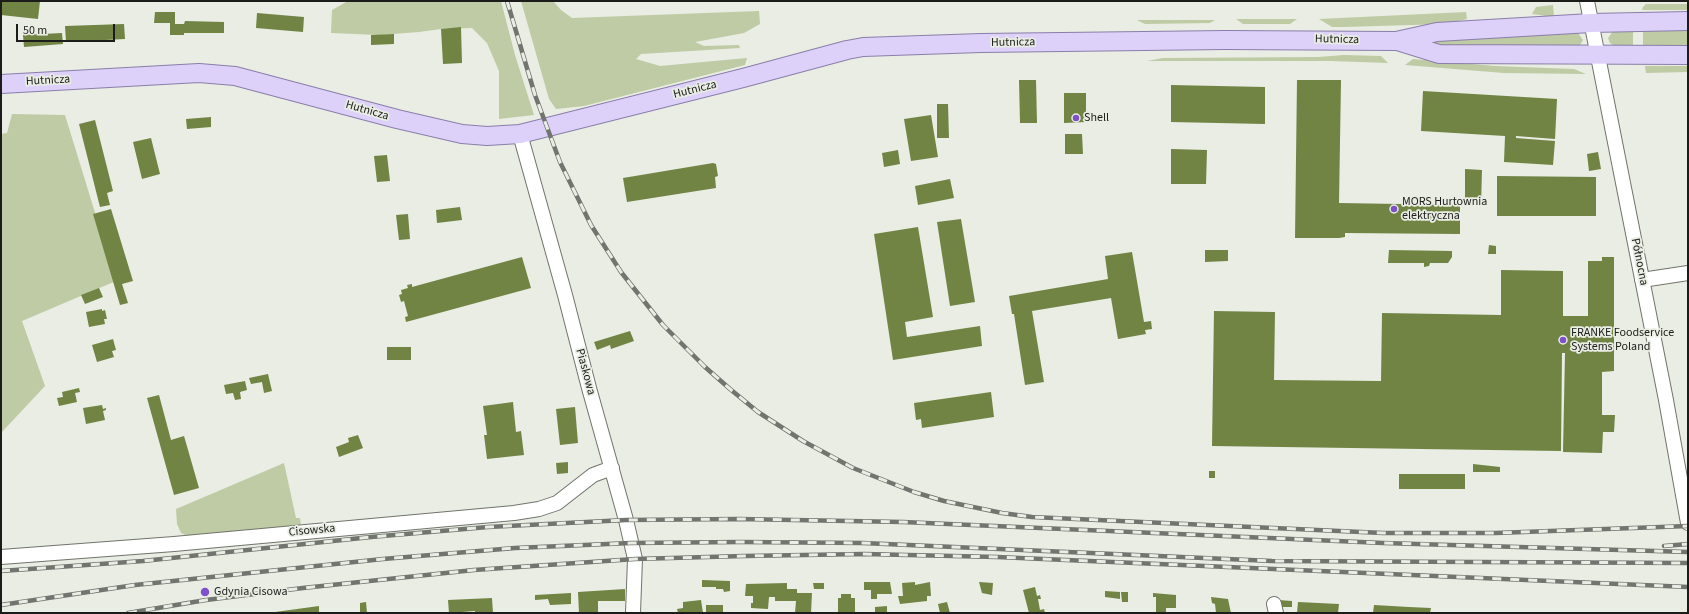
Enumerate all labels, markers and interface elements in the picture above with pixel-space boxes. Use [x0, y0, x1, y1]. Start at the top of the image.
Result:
scale bar [18, 16, 117, 42]
text: 50 m [23, 22, 47, 39]
street label: Hutnicza [1315, 32, 1359, 48]
street label: Hutnicza [991, 35, 1035, 51]
street label: Hutnicza [26, 73, 70, 89]
street label: Hutnicza [672, 78, 718, 102]
street label: Hutnicza [344, 98, 390, 124]
place label: Shell [1084, 111, 1109, 125]
marker: Shell [1071, 113, 1081, 123]
place label: MORS Hurtownia elektryczna [1402, 195, 1487, 223]
marker: MORS Hurtownia elektryczna [1389, 204, 1399, 214]
street label: Północna [1627, 237, 1651, 287]
place label: FRANKE Foodservice Systems Poland [1571, 326, 1674, 354]
marker: FRANKE Foodservice Systems Poland [1558, 335, 1568, 345]
street label: Piaskowa [572, 347, 598, 397]
street label: Cisowska [288, 522, 336, 540]
place label: Gdynia Cisowa [214, 585, 287, 599]
marker: Gdynia Cisowa [199, 586, 211, 598]

